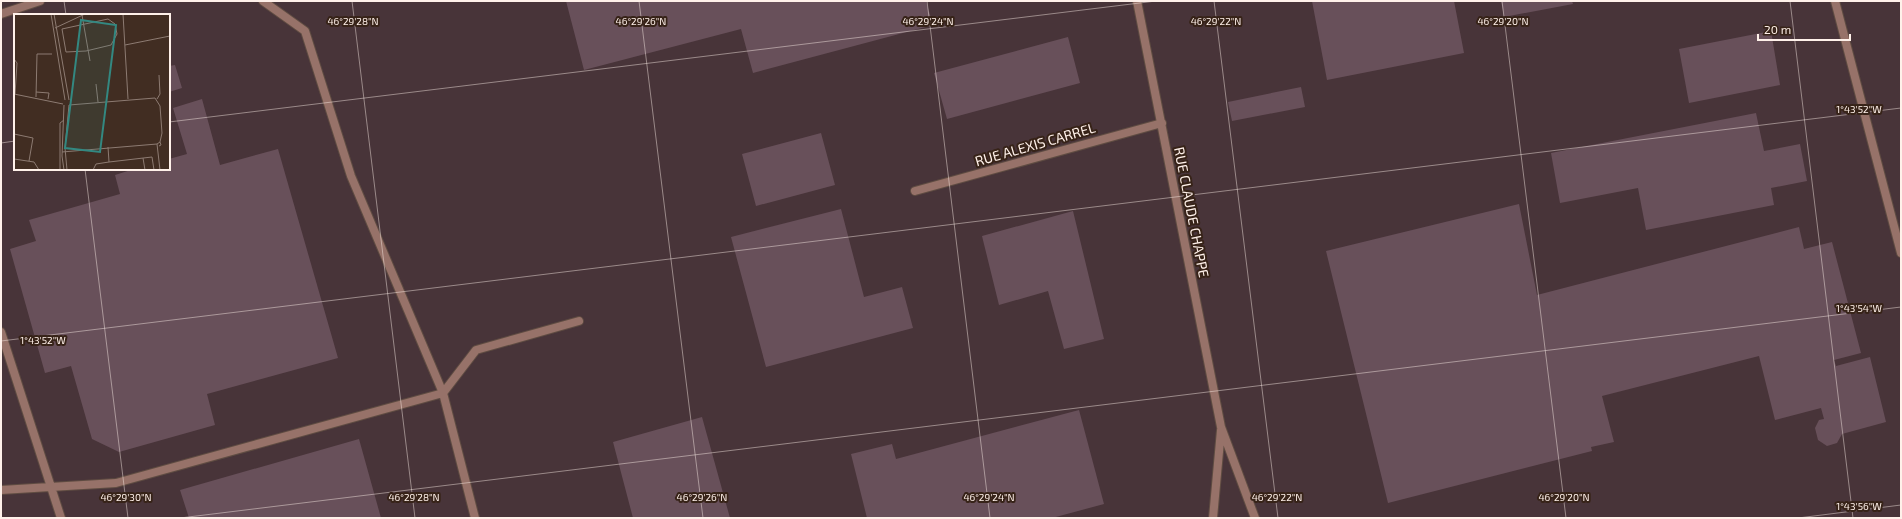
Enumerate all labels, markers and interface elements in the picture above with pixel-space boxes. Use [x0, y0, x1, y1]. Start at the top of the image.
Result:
inset map [14, 14, 170, 170]
text: 46°29'28"N [327, 15, 379, 27]
text: 46°29'26"N [616, 15, 666, 27]
text: 46°29'24"N [902, 15, 954, 27]
text: 46°29'22"N [1191, 15, 1241, 27]
text: 46°29'20"N [1477, 15, 1529, 27]
scale bar [1758, 16, 1850, 42]
text: 20 m [1764, 22, 1791, 36]
text: 1°43'52"W [1836, 103, 1882, 115]
street label: RUE ALEXIS CARREL [973, 119, 1097, 169]
street label: RUE CLAUDE CHAPPE [1171, 145, 1213, 279]
text: 1°43'54"W [1836, 302, 1882, 314]
text: 1°43'52"W [20, 334, 66, 346]
text: 46°29'30"N [100, 491, 152, 503]
text: 46°29'28"N [388, 491, 440, 503]
text: 46°29'26"N [677, 491, 727, 503]
text: 46°29'24"N [963, 491, 1015, 503]
text: 46°29'22"N [1252, 491, 1302, 503]
text: 46°29'20"N [1538, 491, 1590, 503]
text: 1°43'56"W [1836, 500, 1882, 512]

